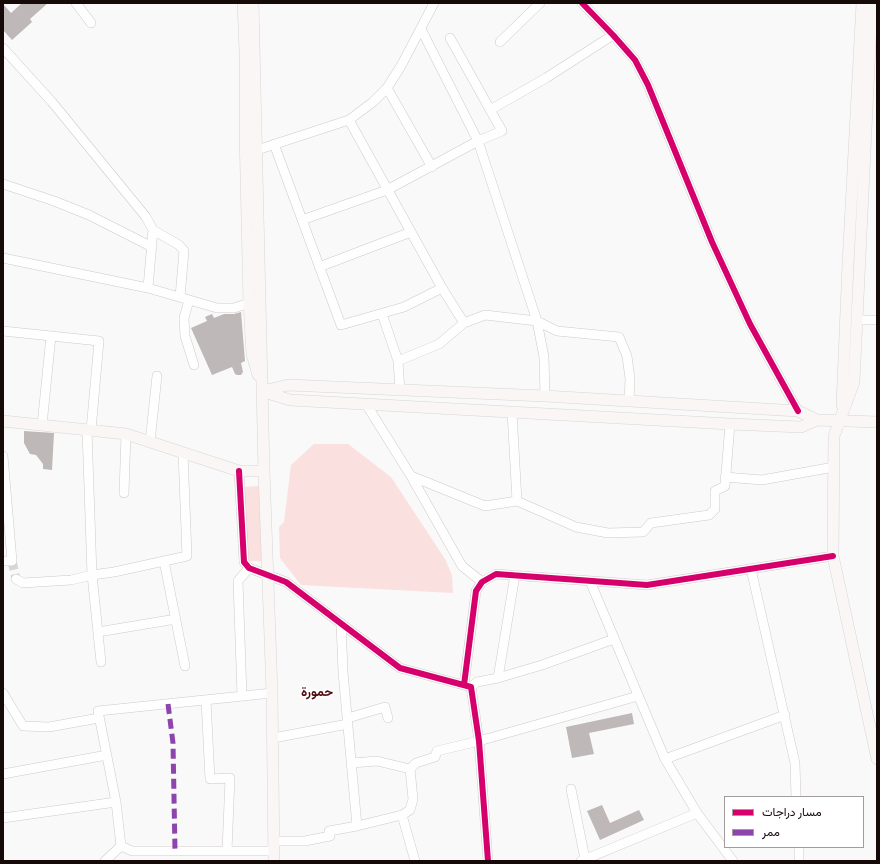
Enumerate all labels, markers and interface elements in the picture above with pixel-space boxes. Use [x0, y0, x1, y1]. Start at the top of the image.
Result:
district label: حمورة [301, 684, 333, 700]
legend [724, 796, 864, 848]
text: مسار دراجات [762, 803, 822, 820]
text: ممر [762, 823, 780, 840]

